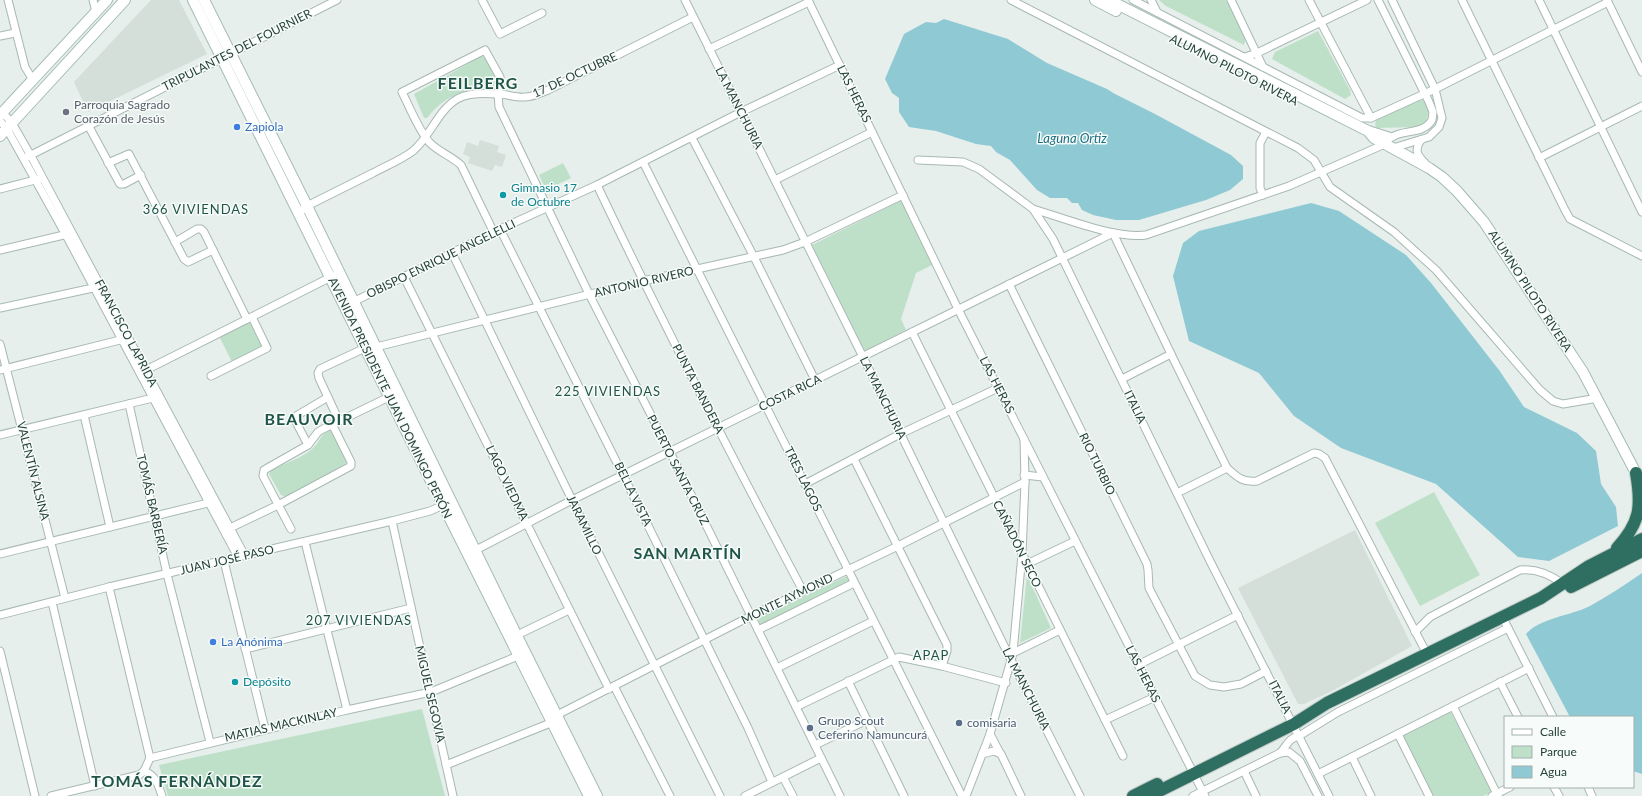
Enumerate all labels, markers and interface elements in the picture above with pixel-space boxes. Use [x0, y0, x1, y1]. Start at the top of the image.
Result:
street label: TRIPULANTES DEL FOURNIER [160, 5, 314, 94]
street label: ALUMNO PILOTO RIVERA [1167, 31, 1302, 109]
street label: 17 DE OCTUBRE [530, 48, 620, 101]
street label: LAS HERAS [834, 63, 875, 125]
street label: LA MANCHURIA [712, 64, 767, 152]
district label: FEILBERG [438, 73, 518, 92]
place label: Parroquia Sagrado Corazón de Jesús [74, 97, 170, 126]
marker: Parroquia Sagrado Corazón de Jesús [61, 107, 71, 117]
place label: Zapiola [245, 119, 283, 134]
marker: Zapiola [232, 122, 242, 132]
water label: Laguna Ortiz [1037, 130, 1107, 146]
place label: Gimnasio 17 de Octubre [511, 180, 577, 209]
marker: Gimnasio 17 de Octubre [498, 190, 508, 200]
district label: 366 VIVIENDAS [143, 201, 249, 217]
street label: OBISPO ENRIQUE ANGELELLI [364, 216, 518, 301]
street label: ALUMNO PILOTO RIVERA [1485, 227, 1576, 355]
street label: ANTONIO RIVERO [593, 263, 696, 300]
street label: AVENIDA PRESIDENTE JUAN DOMINGO PERÓN [325, 275, 456, 521]
street label: FRANCISCO LAPRIDA [92, 277, 161, 390]
street label: PUNTA BANDERA [669, 341, 728, 437]
street label: LA MANCHURIA [857, 354, 910, 442]
street label: LAS HERAS [977, 354, 1018, 416]
street label: COSTA RICA [756, 371, 824, 414]
district label: 225 VIVIENDAS [555, 383, 661, 399]
street label: ITALIA [1121, 388, 1150, 427]
district label: BEAUVOIR [264, 409, 354, 428]
street label: PUERTO SANTA CRUZ [644, 412, 713, 527]
street label: VALENTÍN ALSINA [14, 420, 53, 523]
street label: RIO TURBIO [1076, 430, 1119, 498]
street label: LAGO VIEDMA [483, 443, 533, 524]
street label: TRES LAGOS [781, 444, 826, 514]
street label: TOMÁS BARBERÍA [134, 452, 171, 556]
street label: BELLA VISTA [611, 459, 656, 529]
street label: JARAMILLO [564, 492, 606, 558]
street label: CAÑADÓN SECO [990, 498, 1045, 590]
street label: JUAN JOSÉ PASO [179, 541, 276, 578]
district label: SAN MARTÍN [634, 543, 742, 562]
street label: MONTE AYMOND [738, 570, 835, 627]
district label: 207 VIVIENDAS [306, 612, 412, 628]
place label: La Anónima [221, 634, 283, 649]
marker: La Anónima [208, 637, 218, 647]
street label: LAS HERAS [1123, 643, 1164, 705]
street label: MIGUEL SEGOVIA [412, 644, 449, 745]
street label: LA MANCHURIA [999, 645, 1054, 733]
district label: APAP [913, 647, 949, 663]
place label: Depósito [243, 674, 291, 689]
marker: Depósito [230, 677, 240, 687]
street label: ITALIA [1266, 678, 1296, 717]
street label: MATIAS MACKINLAY [223, 704, 339, 745]
place label: Grupo Scout Ceferino Namuncurá [818, 713, 927, 742]
place label: comisaria [967, 715, 1017, 730]
legend [1504, 716, 1634, 788]
marker: comisaria [954, 718, 964, 728]
marker: Grupo Scout Ceferino Namuncurá [805, 723, 815, 733]
text: Calle [1540, 724, 1566, 739]
text: Parque [1540, 744, 1577, 759]
text: Agua [1540, 764, 1567, 779]
district label: TOMÁS FERNÁNDEZ [91, 771, 263, 790]

